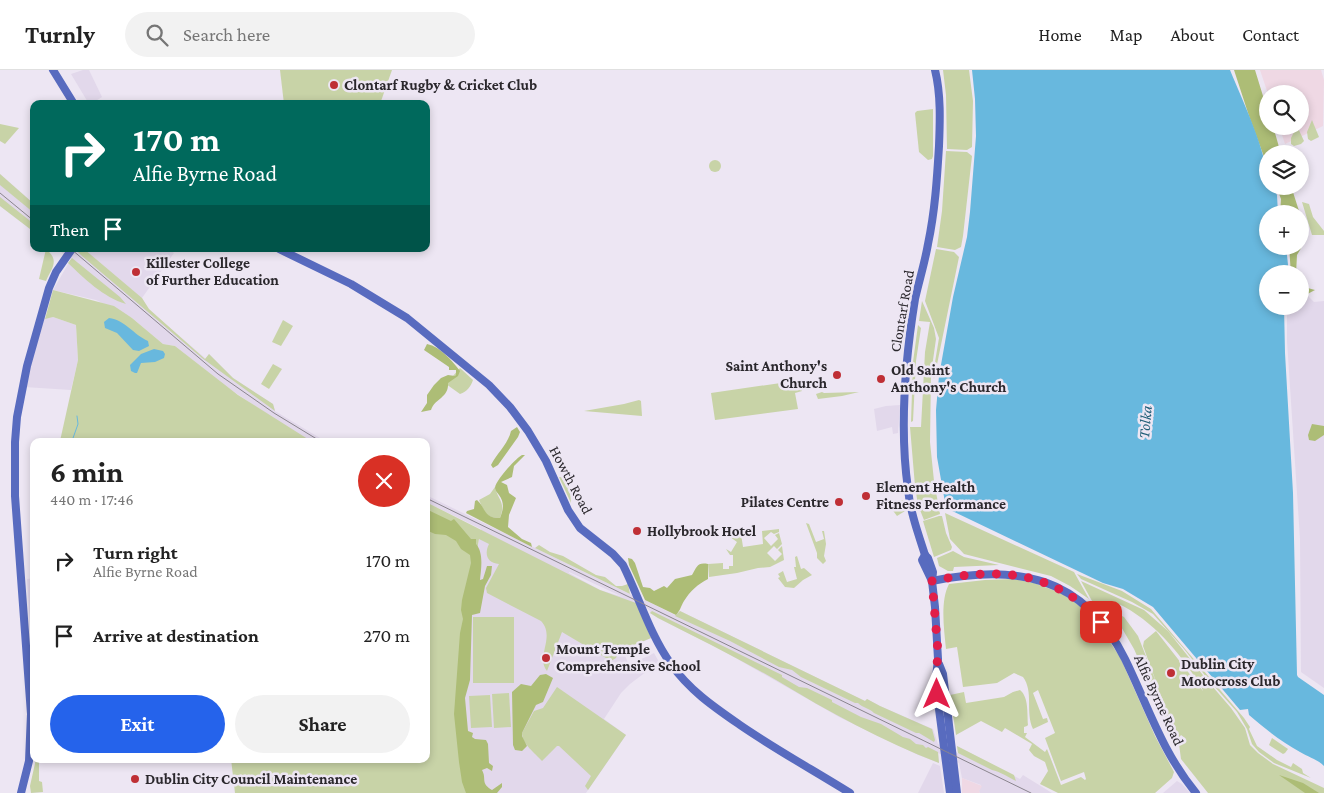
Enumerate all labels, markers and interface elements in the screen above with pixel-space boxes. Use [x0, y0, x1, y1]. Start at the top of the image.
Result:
search box [125, 12, 475, 57]
text: Turnly [25, 21, 95, 48]
icon: search [143, 21, 171, 49]
text: Search here [183, 24, 270, 45]
text: Home [1039, 25, 1082, 45]
text: Map [1110, 25, 1142, 45]
text: About [1170, 25, 1214, 45]
text: Contact [1242, 25, 1299, 45]
place label: Clontarf Rugby & Cricket Club [344, 77, 537, 93]
marker: Clontarf Rugby & Cricket Club [328, 79, 340, 91]
map controls [1259, 85, 1309, 315]
button: search [1259, 85, 1309, 135]
icon: right [50, 120, 115, 185]
text: 170 m [133, 120, 220, 159]
button: layers [1259, 145, 1309, 195]
text: Alfie Byrne Road [133, 161, 277, 186]
button: + [1259, 205, 1309, 255]
icon: arrive [99, 215, 127, 243]
text: Then [50, 219, 89, 240]
place label: Killester College of Further Education [146, 255, 279, 288]
button: − [1259, 265, 1309, 315]
marker: Killester College of Further Education [130, 266, 142, 278]
street label: Clontarf Road [887, 269, 917, 353]
place label: Saint Anthony's Church [725, 358, 827, 391]
place label: Old Saint Anthony's Church [890, 362, 1007, 395]
marker: Saint Anthony's Church [831, 369, 843, 381]
marker: Old Saint Anthony's Church [875, 373, 887, 385]
water label: Tolka [1135, 404, 1155, 439]
street label: Howth Road [546, 443, 596, 517]
text: 6 min [50, 455, 123, 488]
button: close [358, 455, 410, 507]
place label: Element Health Fitness Performance [876, 479, 1006, 512]
marker: Element Health Fitness Performance [860, 490, 872, 502]
text: 440 m · 17:46 [50, 491, 134, 508]
place label: Pilates Centre [741, 494, 829, 510]
marker: Pilates Centre [833, 496, 845, 508]
place label: Hollybrook Hotel [647, 523, 757, 539]
marker: Hollybrook Hotel [631, 525, 643, 537]
text: Turn right [93, 542, 178, 563]
icon: right [50, 547, 78, 575]
text: 170 m [366, 550, 410, 571]
text: Alfie Byrne Road [93, 563, 198, 580]
pin [1080, 601, 1122, 643]
icon: arrive [1087, 608, 1115, 636]
icon: arrive [50, 622, 78, 650]
text: Arrive at destination [93, 625, 259, 646]
text: 270 m [363, 625, 410, 646]
place label: Mount Temple Comprehensive School [556, 641, 701, 674]
marker: Mount Temple Comprehensive School [540, 652, 552, 664]
street label: Alfie Byrne Road [1130, 652, 1187, 748]
place label: Dublin City Motocross Club [1181, 656, 1280, 689]
position arrow [910, 667, 962, 719]
marker: Dublin City Motocross Club [1165, 667, 1177, 679]
button: Exit [50, 695, 225, 753]
button: Share [235, 695, 410, 753]
place label: Dublin City Council Maintenance [145, 771, 357, 787]
marker: Dublin City Council Maintenance [129, 773, 141, 785]

